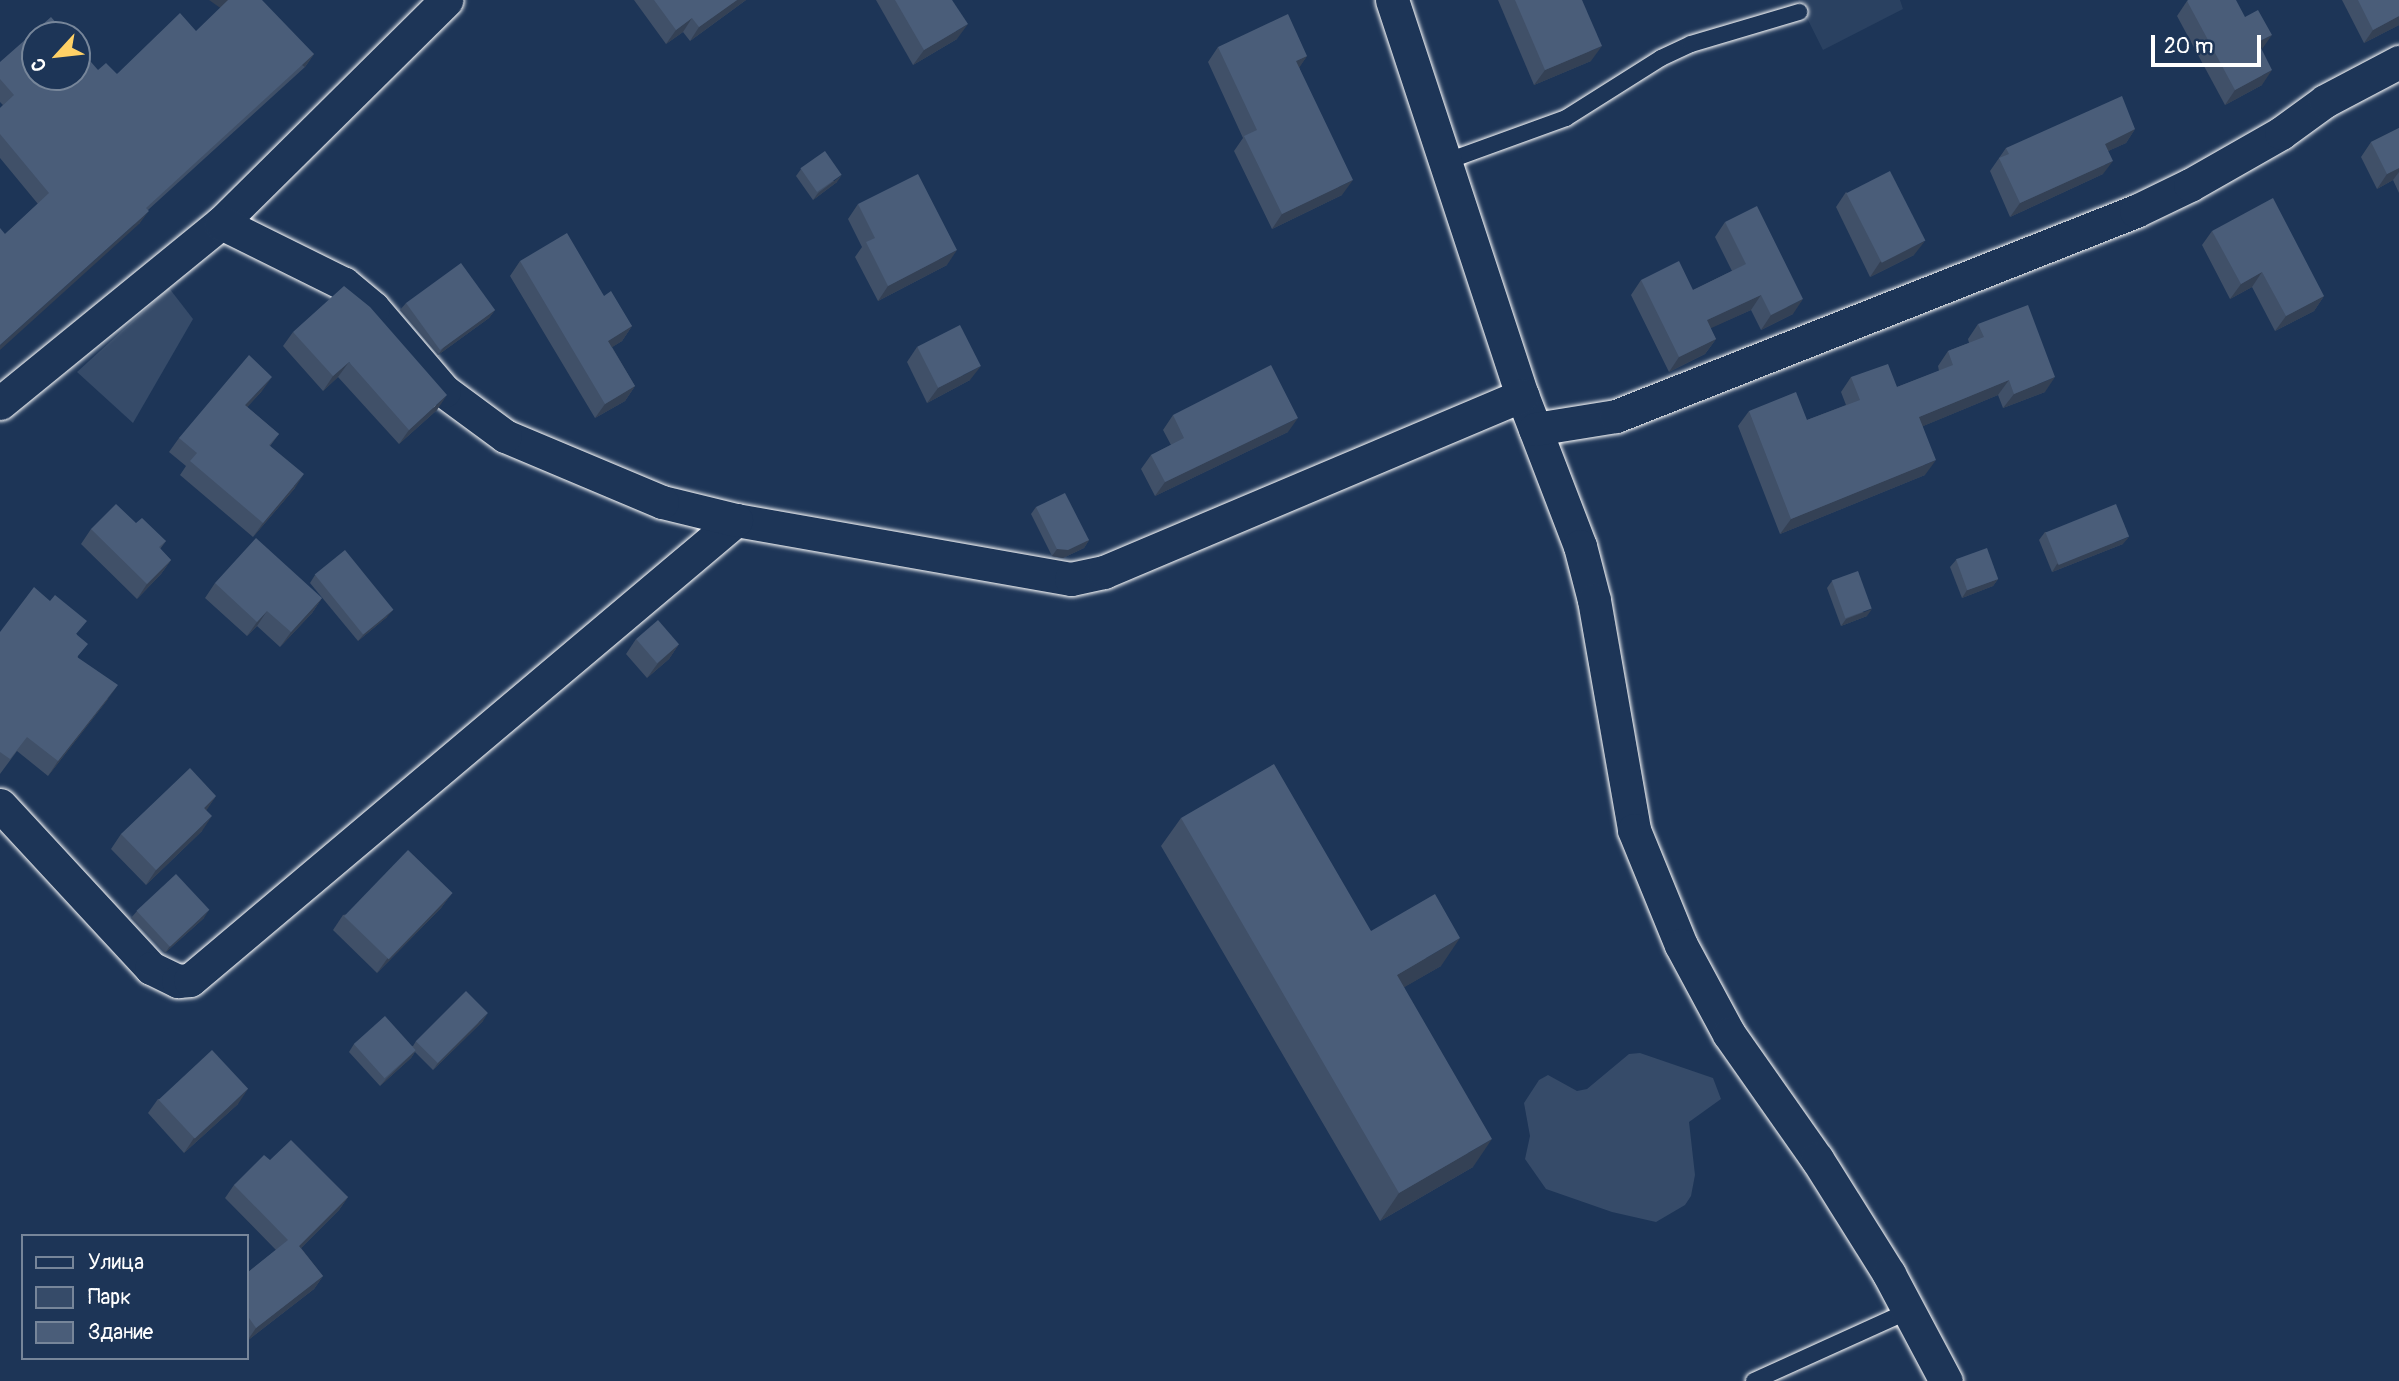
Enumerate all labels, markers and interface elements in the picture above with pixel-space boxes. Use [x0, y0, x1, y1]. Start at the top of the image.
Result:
north arrow [21, 21, 91, 91]
scale bar [2154, 21, 2264, 65]
text: 20 m [2164, 33, 2213, 60]
text: С [26, 54, 52, 75]
legend [21, 1234, 248, 1360]
text: Улица [88, 1249, 144, 1276]
text: Парк [88, 1284, 131, 1311]
text: Здание [88, 1319, 153, 1346]

